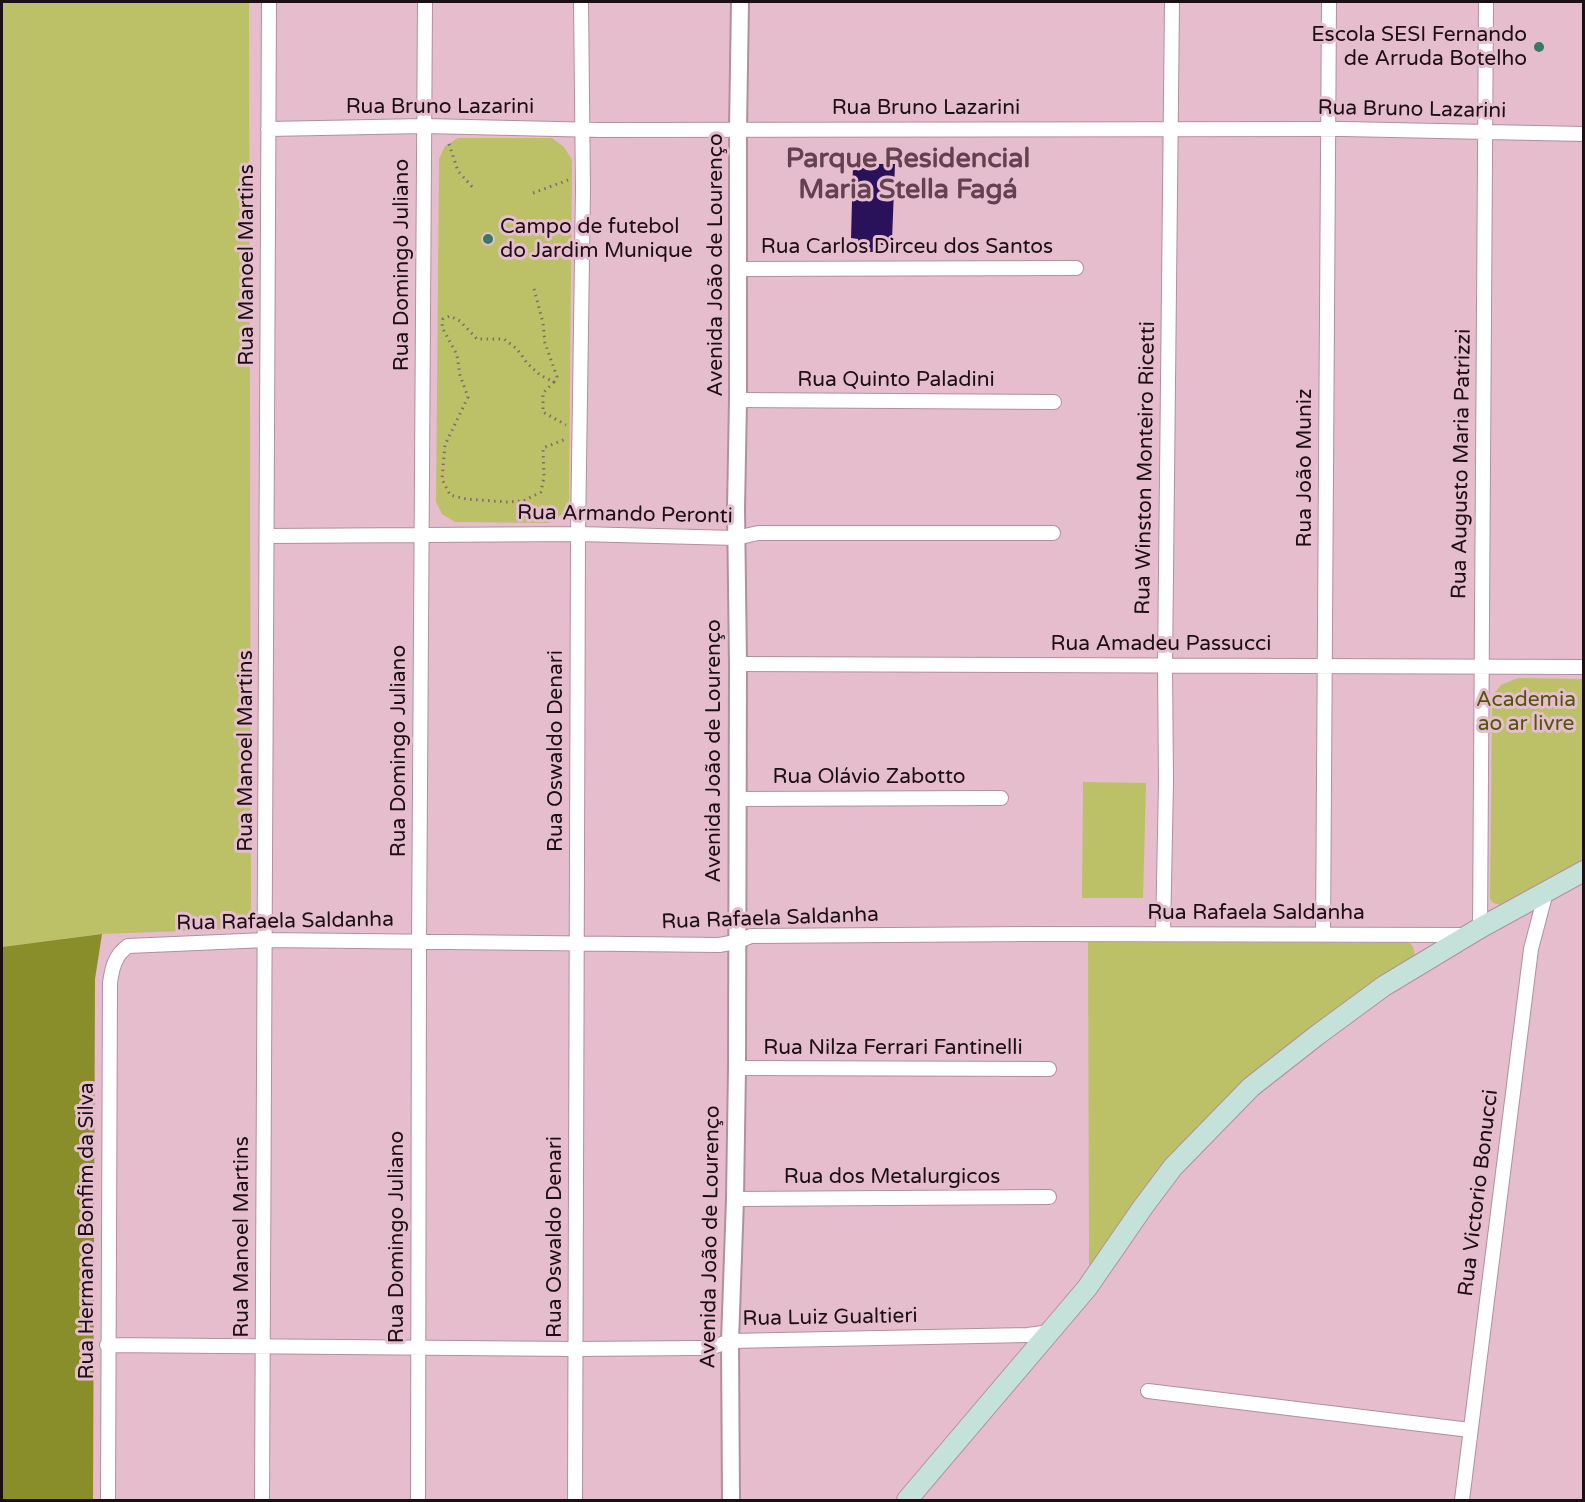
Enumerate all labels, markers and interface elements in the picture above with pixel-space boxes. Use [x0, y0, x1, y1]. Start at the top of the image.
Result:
place label: Escola SESI Fernando de Arruda Botelho [1311, 22, 1527, 72]
marker: Escola SESI Fernando de Arruda Botelho [1532, 40, 1546, 54]
street label: Rua Bruno Lazarini [346, 94, 534, 120]
street label: Rua Bruno Lazarini [832, 95, 1020, 121]
street label: Rua Bruno Lazarini [1317, 96, 1507, 124]
street label: Avenida João de Lourenço [703, 133, 729, 397]
district label: Parque Residencial Maria Stella Fagá [786, 144, 1030, 207]
street label: Rua Domingo Juliano [389, 159, 415, 371]
street label: Rua Manoel Martins [234, 164, 260, 366]
place label: Campo de futebol do Jardim Munique [500, 214, 693, 264]
marker: Campo de futebol do Jardim Munique [481, 232, 495, 246]
street label: Rua Carlos Dirceu dos Santos [761, 234, 1053, 260]
street label: Rua Winston Monteiro Ricetti [1131, 321, 1161, 615]
street label: Rua Augusto Maria Patrizzi [1447, 329, 1477, 599]
street label: Rua Quinto Paladini [797, 367, 995, 393]
street label: Rua João Muniz [1292, 389, 1318, 547]
street label: Rua Armando Peronti [517, 501, 733, 529]
street label: Avenida João de Lourenço [701, 619, 727, 883]
street label: Rua Amadeu Passucci [1051, 631, 1271, 657]
street label: Rua Domingo Juliano [386, 645, 412, 857]
street label: Rua Manoel Martins [233, 650, 259, 852]
street label: Rua Oswaldo Denari [543, 650, 569, 852]
park label: Academia ao ar livre [1476, 687, 1576, 737]
street label: Rua Olávio Zabotto [772, 764, 966, 790]
street label: Rua Rafaela Saldanha [1147, 900, 1365, 926]
street label: Rua Rafaela Saldanha [661, 903, 879, 935]
street label: Rua Rafaela Saldanha [176, 908, 394, 936]
street label: Rua Nilza Ferrari Fantinelli [763, 1035, 1023, 1061]
street label: Rua Hermano Bonfim da Silva [74, 1083, 100, 1379]
street label: Rua Victorio Bonucci [1454, 1088, 1504, 1298]
street label: Avenida João de Lourenço [696, 1105, 726, 1369]
street label: Rua Domingo Juliano [384, 1131, 410, 1343]
street label: Rua Manoel Martins [229, 1136, 255, 1338]
street label: Rua Oswaldo Denari [542, 1136, 568, 1338]
street label: Rua dos Metalurgicos [784, 1164, 1000, 1190]
street label: Rua Luiz Gualtieri [742, 1304, 918, 1332]

